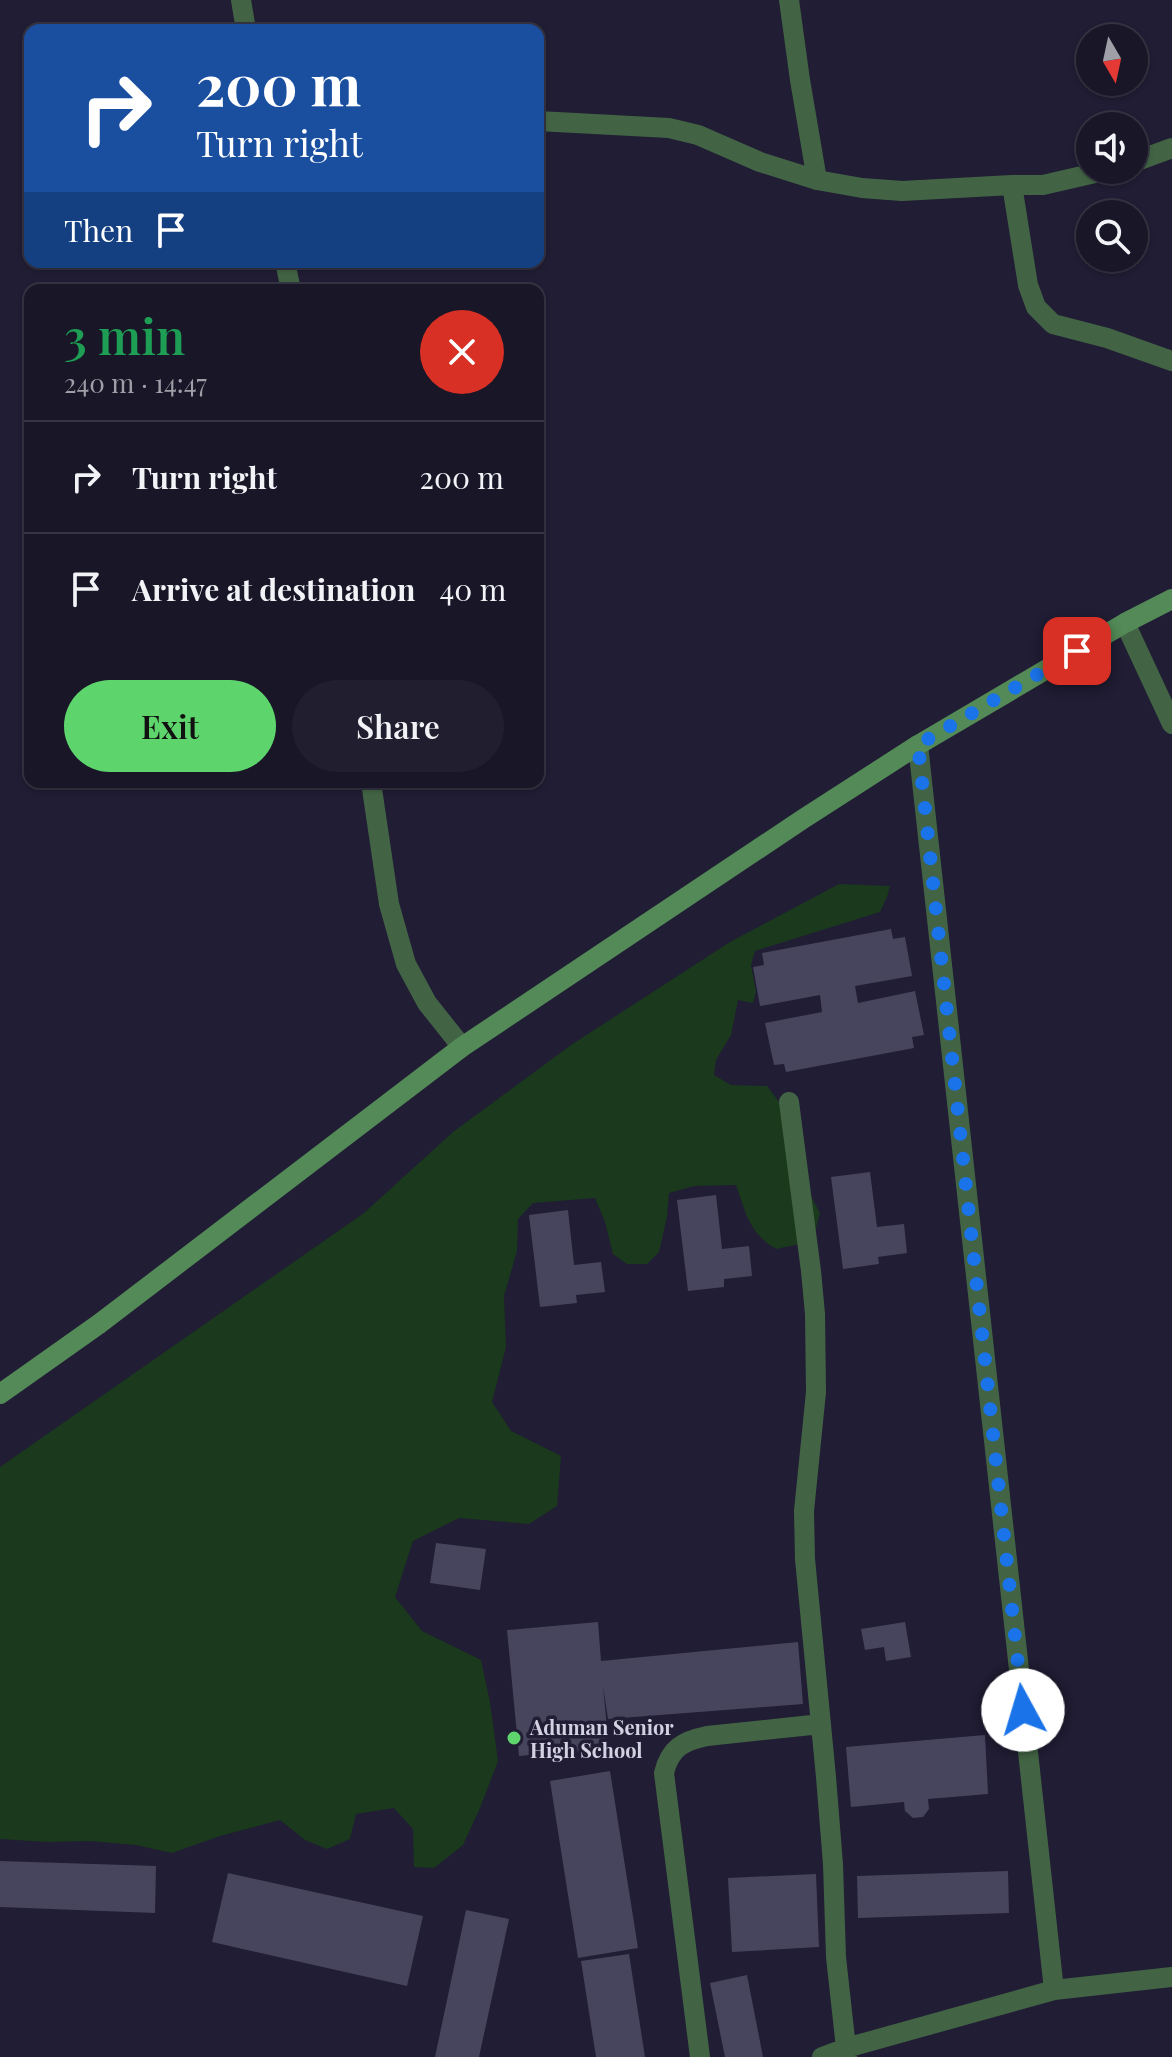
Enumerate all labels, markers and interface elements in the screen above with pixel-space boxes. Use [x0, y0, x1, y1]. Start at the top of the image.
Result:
north arrow [1076, 24, 1148, 96]
map controls [1076, 24, 1148, 272]
text: 200 m [196, 46, 361, 121]
icon: right [64, 56, 168, 160]
button: sound [1076, 112, 1148, 184]
text: Turn right [196, 118, 363, 166]
button: search [1076, 200, 1148, 272]
icon: arrive [149, 208, 193, 252]
text: Then [64, 210, 133, 250]
text: 3 min [64, 303, 185, 367]
button: close [420, 310, 504, 394]
text: 240 m · 14:47 [64, 365, 207, 400]
icon: right [64, 455, 108, 499]
text: Turn right [132, 457, 277, 497]
text: 200 m [420, 457, 504, 497]
icon: arrive [64, 567, 108, 611]
text: Arrive at destination [132, 569, 415, 609]
text: 40 m [439, 569, 506, 609]
pin [1043, 617, 1111, 685]
icon: arrive [1055, 629, 1099, 673]
button: Exit [64, 680, 276, 772]
button: Share [292, 680, 504, 772]
position arrow [981, 1668, 1065, 1752]
place label: Aduman Senior High School [529, 1713, 674, 1763]
marker: Aduman Senior High School [505, 1729, 523, 1747]

